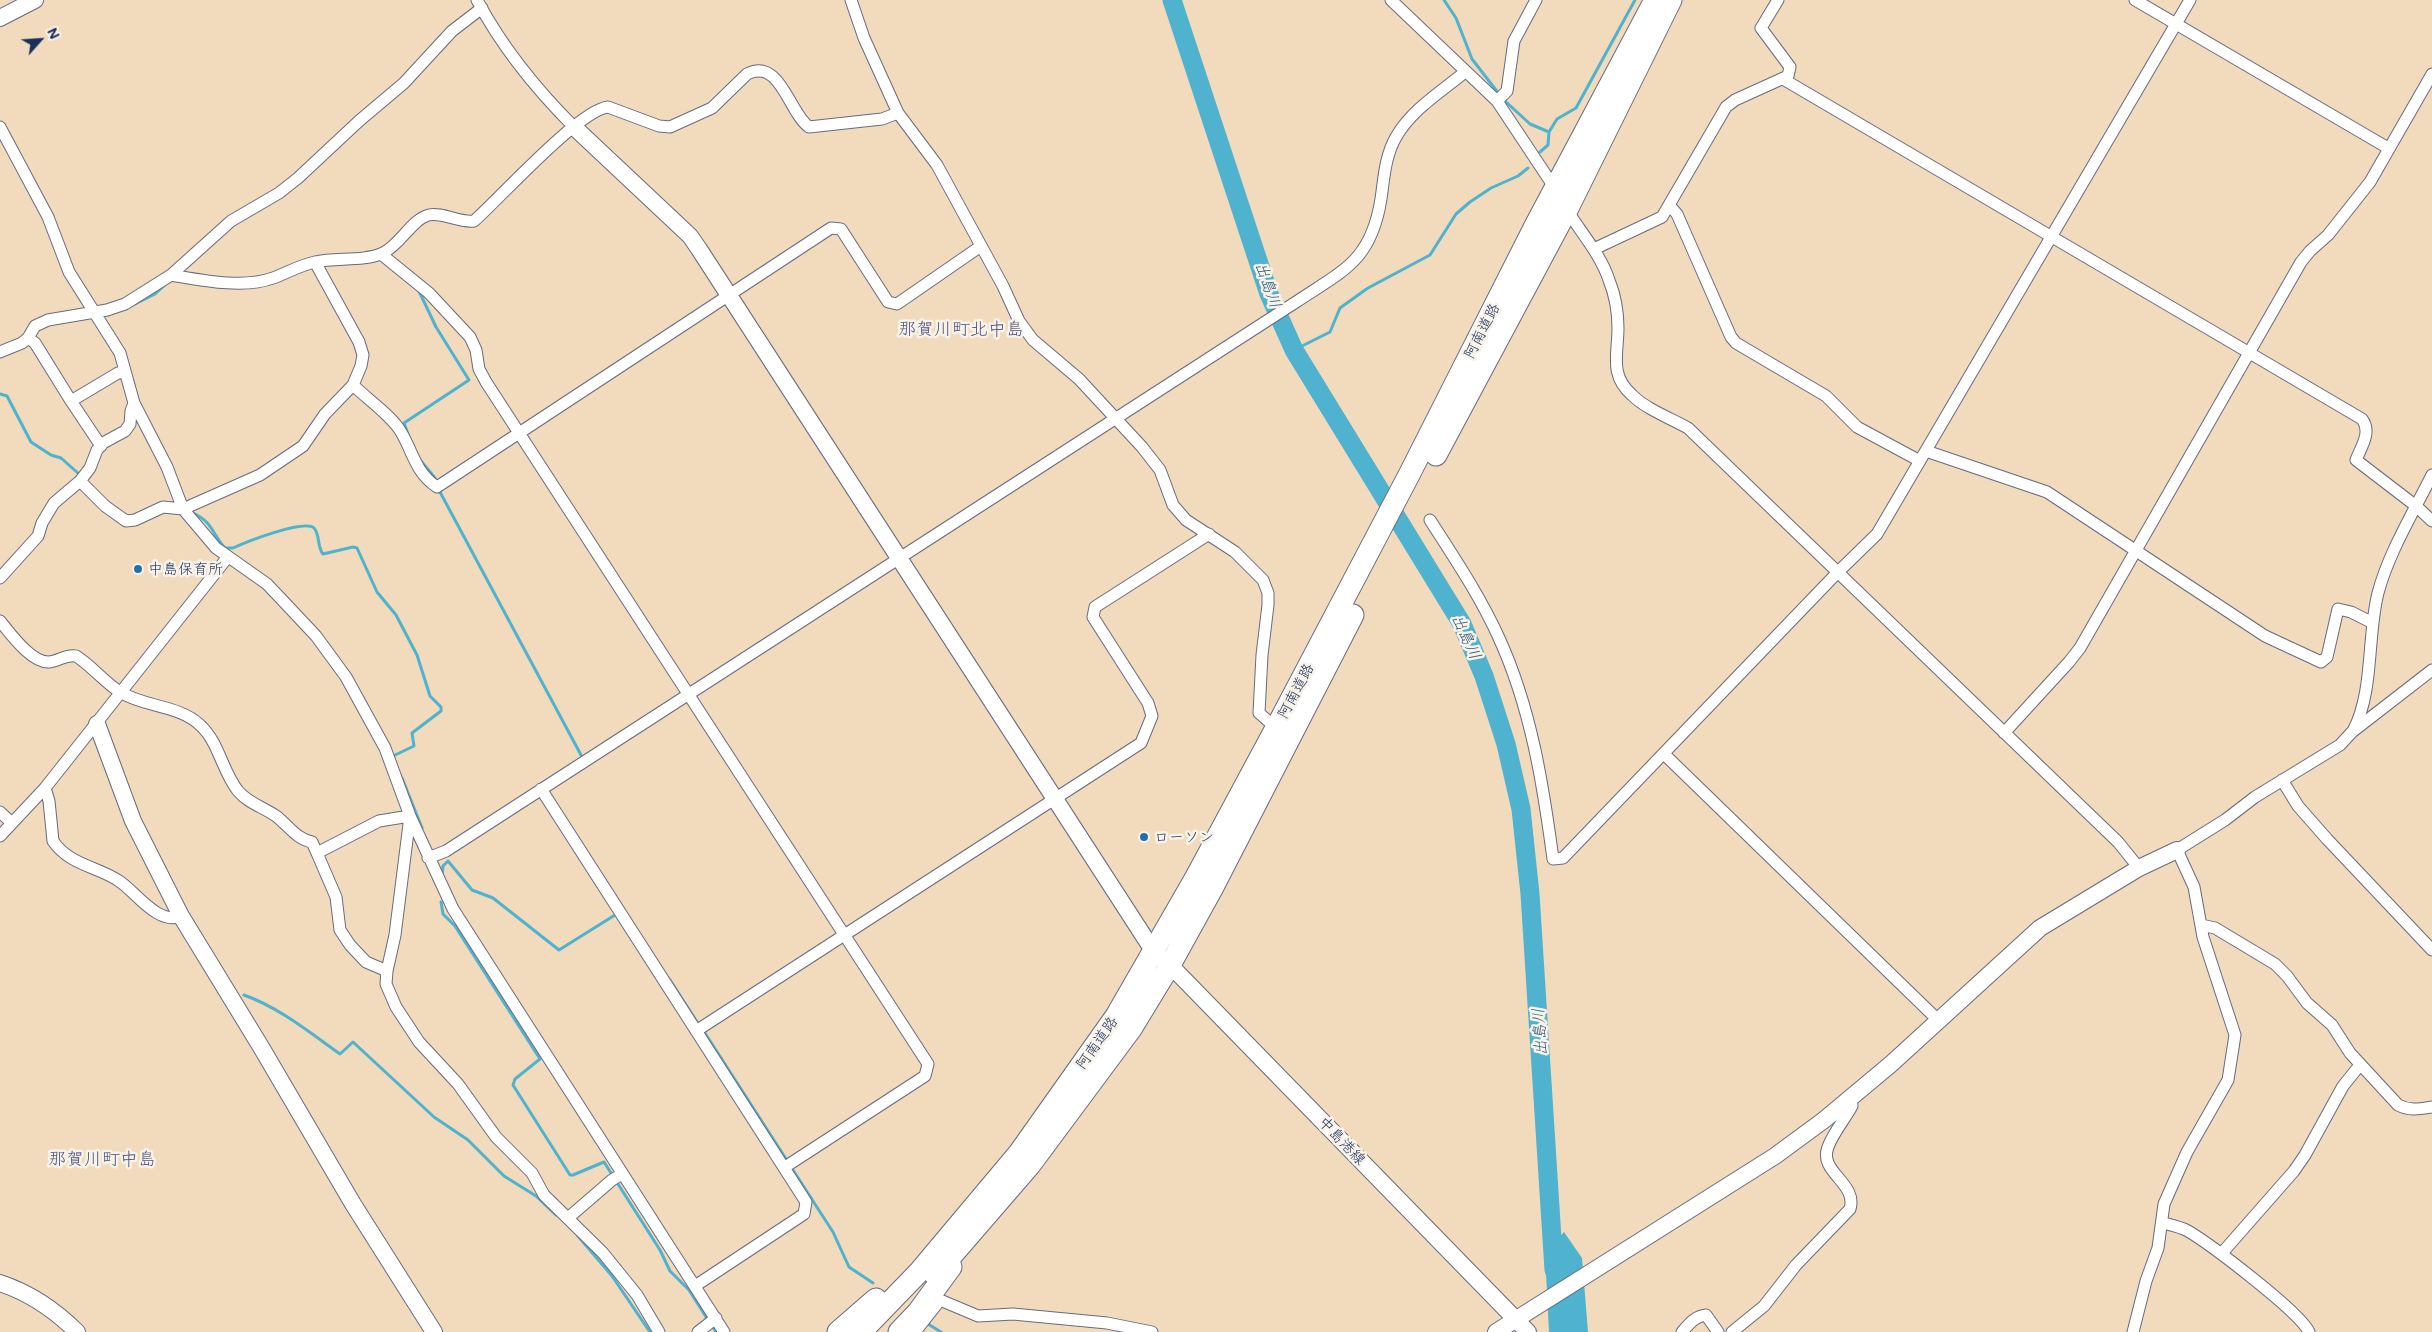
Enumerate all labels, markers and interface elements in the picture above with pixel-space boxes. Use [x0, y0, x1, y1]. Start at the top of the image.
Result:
north arrow [15, 15, 65, 65]
text: N [43, 24, 65, 42]
water label: 出島川 [1251, 259, 1285, 311]
street label: 阿南道路 [1460, 300, 1504, 362]
district label: 那賀川町北中島 [898, 318, 1024, 340]
place label: 中島保育所 [148, 560, 223, 578]
marker: 中島保育所 [132, 563, 144, 575]
water label: 出島川 [1447, 611, 1485, 663]
street label: 阿南道路 [1274, 660, 1318, 722]
place label: ローソン [1154, 828, 1214, 846]
marker: ローソン [1138, 831, 1150, 843]
water label: 出島川 [1529, 1007, 1551, 1057]
street label: 阿南道路 [1072, 1013, 1122, 1073]
street label: 中島港線 [1315, 1113, 1369, 1169]
district label: 那賀川町中島 [48, 1148, 156, 1170]

